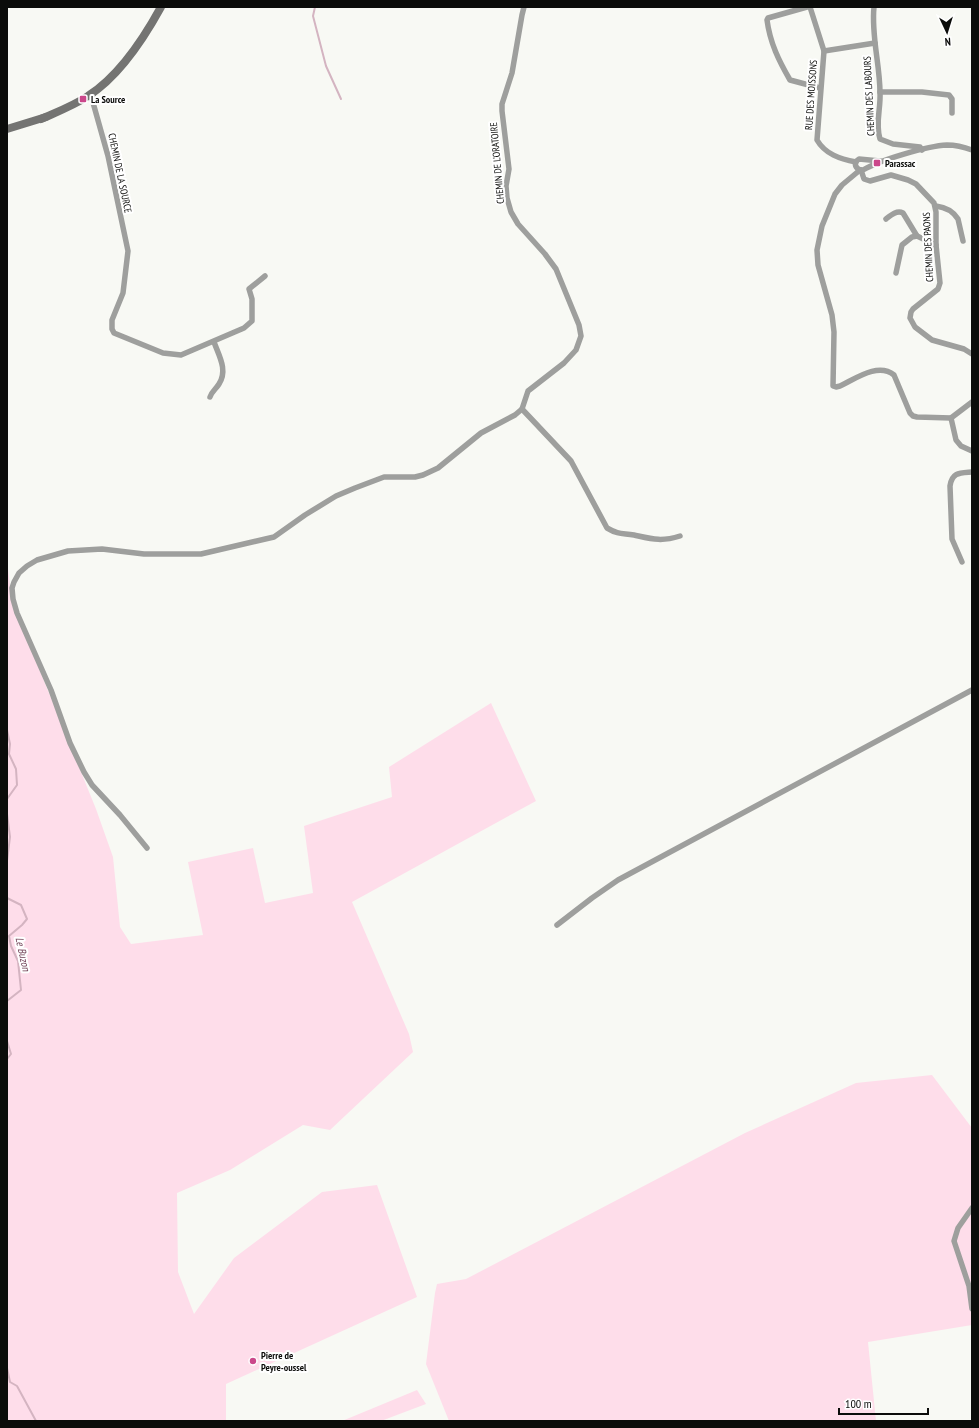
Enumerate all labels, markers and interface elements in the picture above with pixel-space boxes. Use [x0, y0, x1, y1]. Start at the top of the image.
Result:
north arrow [927, 12, 967, 52]
text: N [944, 35, 951, 49]
street label: CHEMIN DES LABOURS [860, 56, 878, 136]
street label: RUE DES MOISSONS [802, 59, 820, 131]
place label: La Source [91, 93, 125, 106]
marker: La Source [78, 94, 88, 104]
street label: CHEMIN DE L'ORATOIRE [487, 122, 507, 204]
street label: CHEMIN DE LA SOURCE [105, 132, 135, 214]
place label: Parassac [885, 157, 916, 170]
marker: Parassac [872, 158, 882, 168]
street label: CHEMIN DES PAONS [920, 212, 936, 282]
water label: Le Buzon [13, 936, 34, 973]
place label: Pierre de Peyre-oussel [261, 1349, 307, 1374]
marker: Pierre de Peyre-oussel [248, 1356, 258, 1366]
scale bar [839, 1390, 928, 1416]
text: 100 m [845, 1396, 872, 1411]

